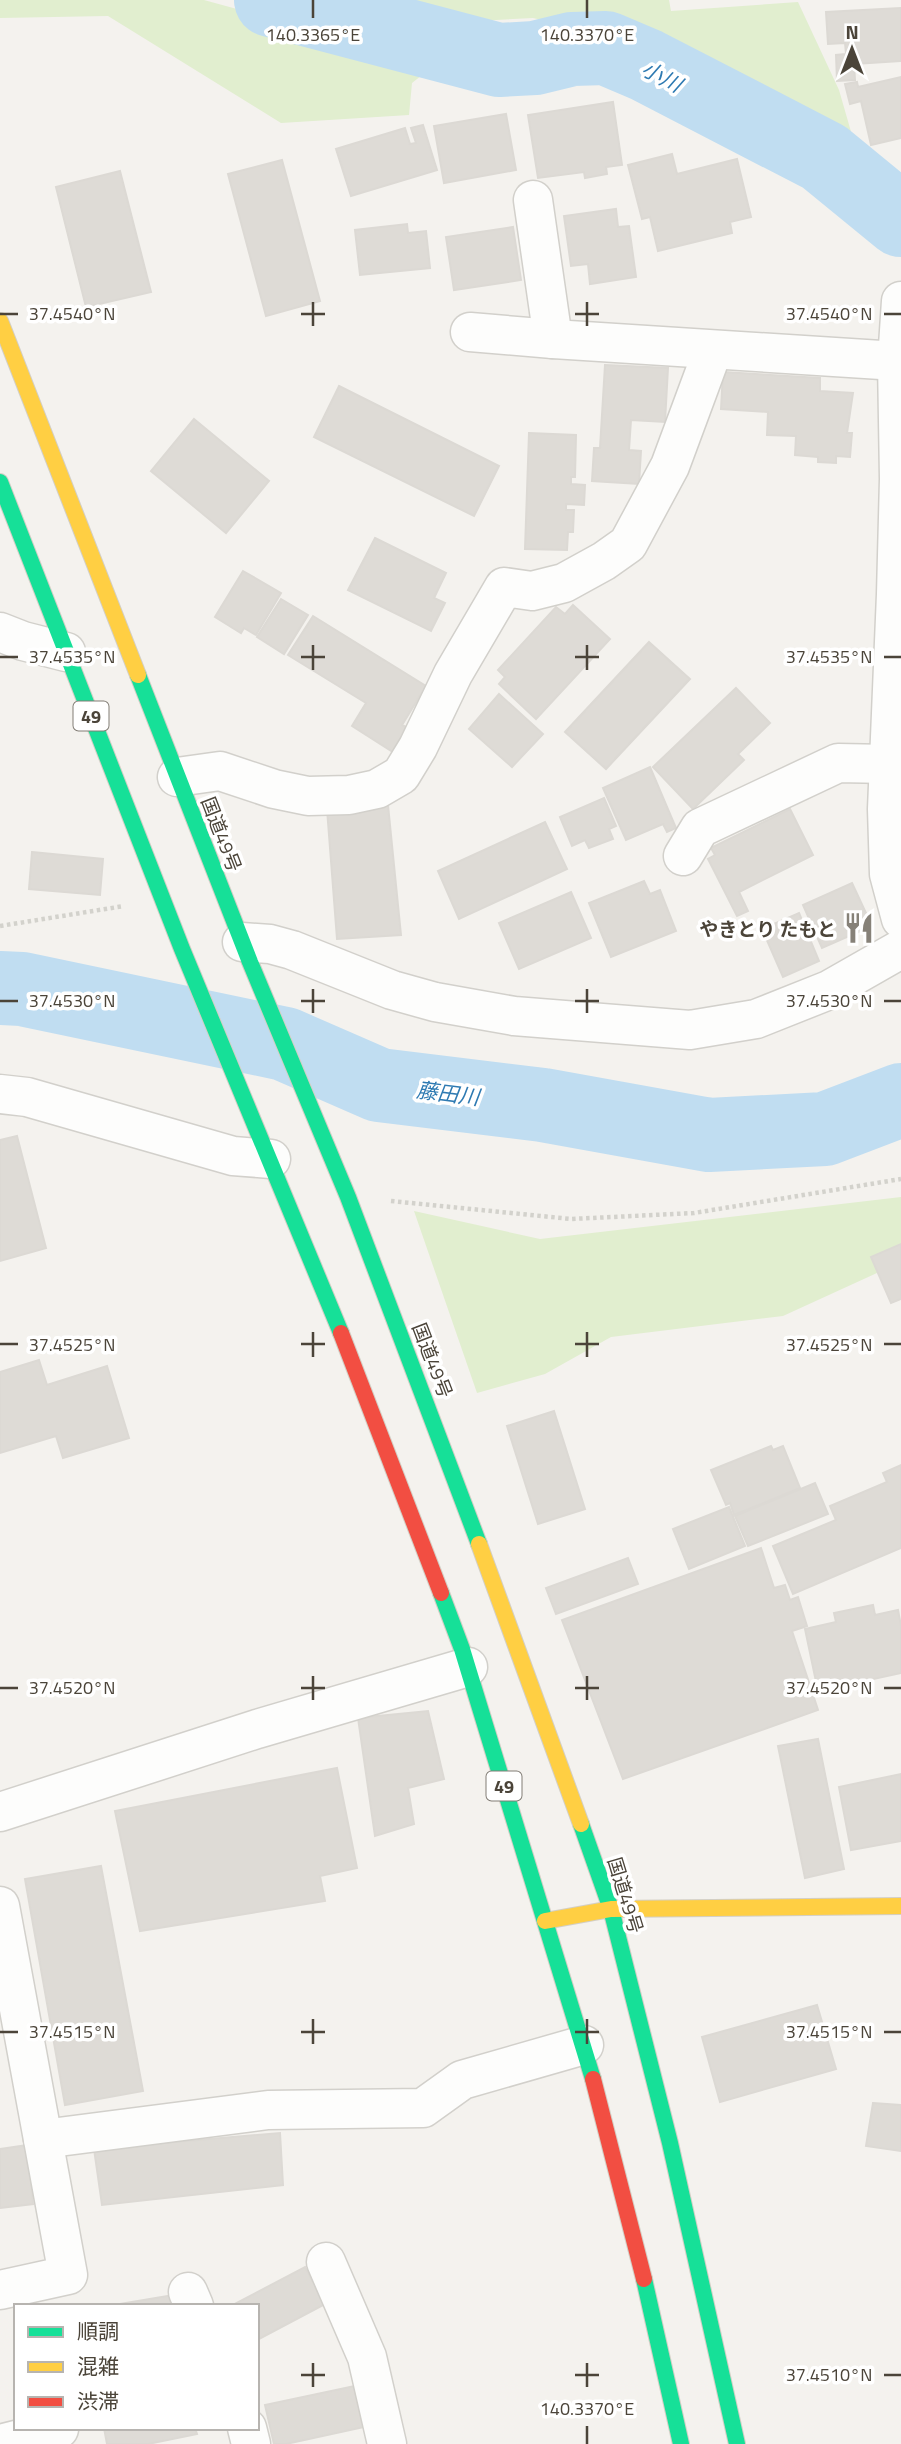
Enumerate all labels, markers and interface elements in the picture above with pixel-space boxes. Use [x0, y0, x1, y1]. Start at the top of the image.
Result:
north arrow [817, 14, 887, 84]
text: N [845, 17, 859, 46]
text: 140.3365°E [266, 21, 360, 48]
text: 140.3370°E [540, 21, 634, 48]
water label: 小川 [636, 52, 690, 101]
text: 37.4540°N [29, 300, 115, 327]
text: 37.4540°N [786, 300, 872, 327]
text: 37.4535°N [29, 643, 115, 670]
text: 37.4535°N [786, 643, 872, 670]
road number: 49 [74, 702, 108, 730]
street label: 国道49号 [194, 792, 250, 876]
restaurant icon: やきとり たもと [842, 911, 876, 945]
place label: やきとり たもと [699, 914, 836, 943]
text: 37.4530°N [29, 987, 115, 1014]
text: 37.4530°N [786, 987, 872, 1014]
water label: 藤田川 [415, 1073, 483, 1113]
street label: 国道49号 [405, 1318, 461, 1402]
text: 37.4525°N [29, 1331, 115, 1358]
text: 37.4525°N [786, 1331, 872, 1358]
text: 37.4520°N [29, 1674, 115, 1701]
text: 37.4520°N [786, 1674, 872, 1701]
road number: 49 [486, 1772, 522, 1800]
street label: 国道49号 [601, 1853, 651, 1937]
text: 37.4515°N [29, 2018, 115, 2045]
text: 37.4515°N [786, 2018, 872, 2045]
legend [14, 2304, 259, 2430]
text: 順調 [77, 2315, 119, 2347]
text: 混雑 [77, 2350, 119, 2382]
text: 37.4510°N [786, 2361, 872, 2388]
text: 渋滞 [77, 2385, 119, 2417]
text: 140.3370°E [540, 2395, 634, 2422]

